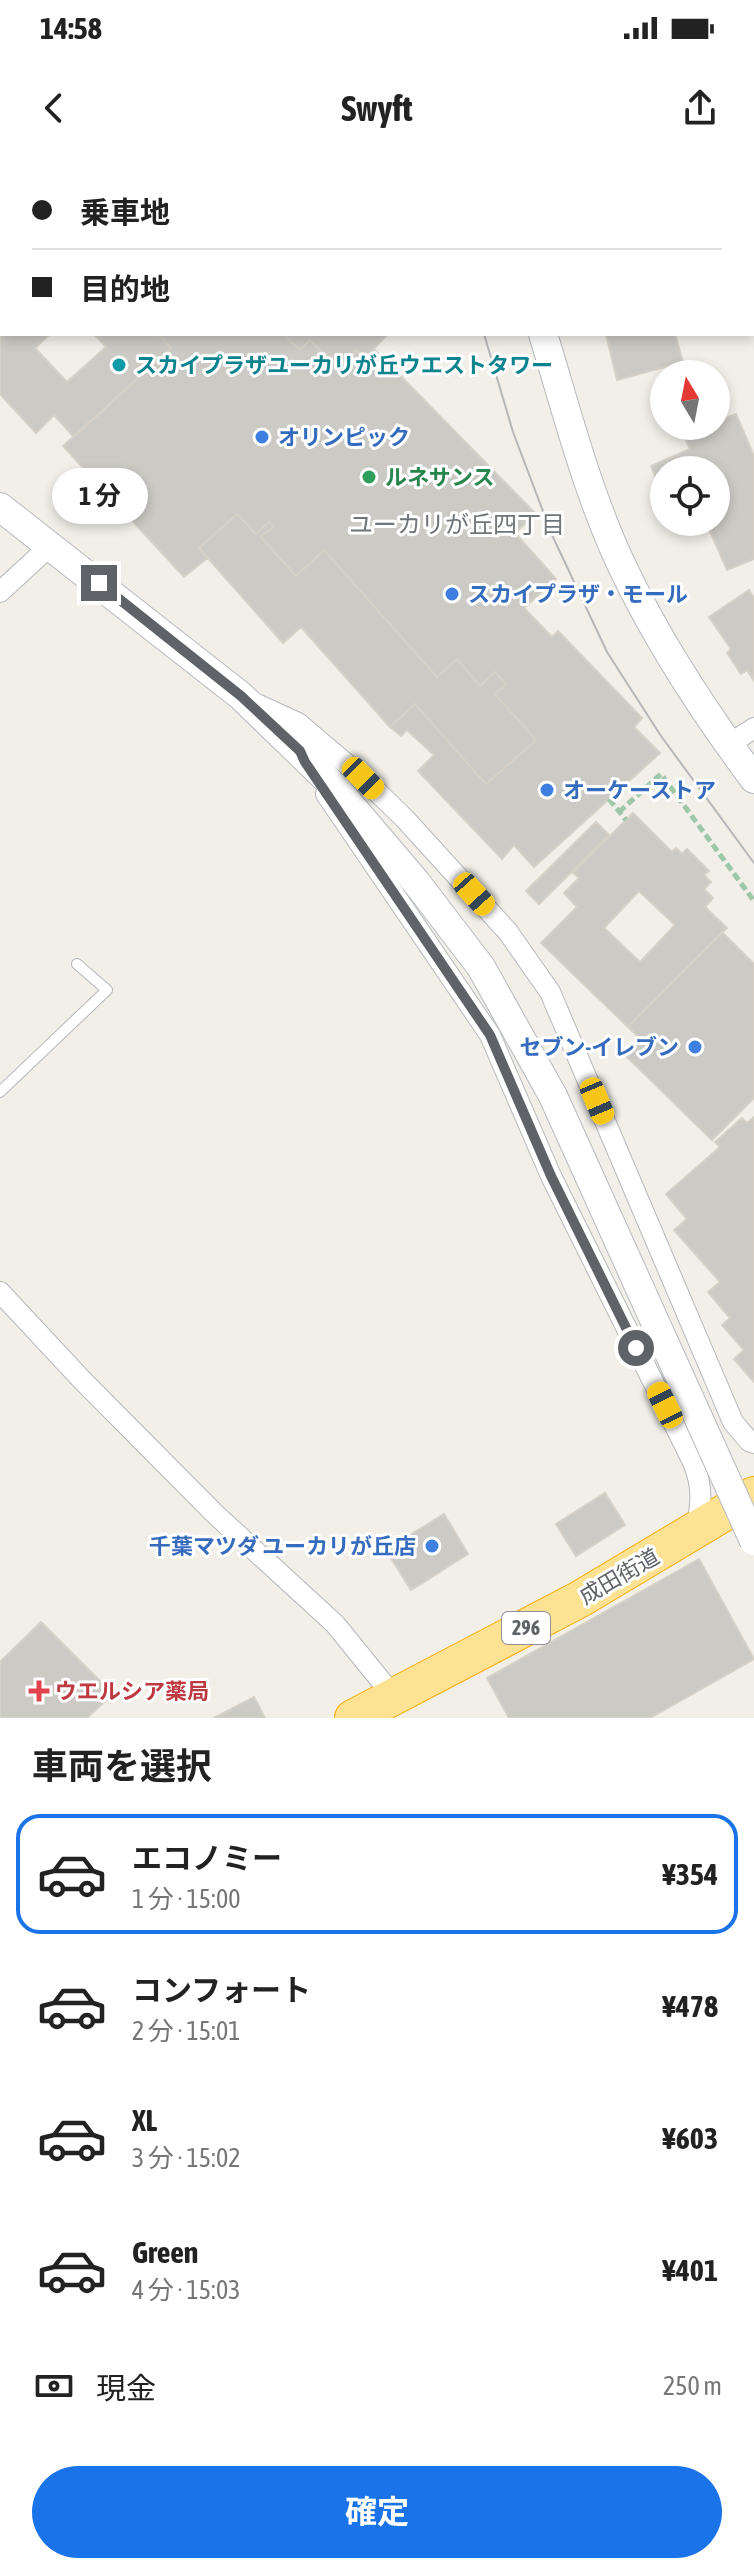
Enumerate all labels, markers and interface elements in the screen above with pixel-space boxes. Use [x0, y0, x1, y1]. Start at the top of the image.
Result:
text: 14:58 [40, 11, 102, 45]
icon: back [32, 86, 76, 130]
icon: share [678, 86, 722, 130]
text: Swyft [341, 87, 413, 129]
text: 乗車地 [80, 195, 170, 229]
text: 目的地 [80, 272, 170, 306]
place label: スカイプラザユーカリが丘ウエストタワー [135, 352, 553, 378]
marker: スカイプラザユーカリが丘ウエストタワー [110, 356, 128, 374]
north arrow [650, 360, 730, 440]
map controls [650, 360, 730, 536]
place label: オリンピック [278, 424, 410, 450]
marker: オリンピック [253, 428, 271, 446]
button: locate [650, 456, 730, 536]
place label: ルネサンス [385, 464, 495, 490]
callout: 1 分 [51, 467, 147, 523]
marker: ルネサンス [360, 468, 378, 486]
text: 1 分 [79, 481, 121, 511]
district label: ユーカリが丘四丁目 [349, 511, 565, 538]
route end [81, 565, 117, 601]
place label: スカイプラザ・モール [468, 581, 688, 607]
marker: スカイプラザ・モール [443, 585, 461, 603]
car [338, 753, 388, 803]
place label: オーケーストア [563, 777, 716, 803]
marker: オーケーストア [538, 781, 556, 799]
car [449, 868, 499, 920]
place label: セブン-イレブン [519, 1034, 679, 1060]
marker: セブン-イレブン [686, 1038, 704, 1056]
car [577, 1074, 617, 1128]
route start [618, 1330, 654, 1366]
car [644, 1378, 686, 1432]
place label: 千葉マツダ ユーカリが丘店 [149, 1533, 416, 1559]
marker: 千葉マツダ ユーカリが丘店 [423, 1537, 441, 1555]
street label: 成田街道 [574, 1543, 664, 1609]
road number: 296 [502, 1612, 550, 1644]
place label: ウエルシア薬局 [55, 1678, 209, 1704]
marker: ウエルシア薬局 [30, 1682, 48, 1700]
text: 車両を選択 [32, 1745, 212, 1787]
icon: car [36, 1838, 108, 1910]
text: エコノミー [132, 1841, 282, 1875]
text: ¥354 [662, 1857, 718, 1891]
text: 1 分 · 15:00 [132, 1884, 241, 1914]
icon: car [36, 1970, 108, 2042]
text: コンフォート [132, 1973, 311, 2007]
text: ¥478 [662, 1989, 718, 2023]
text: 2 分 · 15:01 [132, 2016, 241, 2046]
icon: car [36, 2102, 108, 2174]
text: XL [132, 2103, 157, 2137]
text: ¥603 [662, 2121, 718, 2155]
text: 3 分 · 15:02 [132, 2143, 241, 2173]
icon: car [36, 2234, 108, 2306]
text: Green [132, 2235, 198, 2269]
text: ¥401 [662, 2253, 718, 2287]
text: 4 分 · 15:03 [132, 2275, 241, 2305]
icon: cash [32, 2364, 76, 2408]
text: 現金 [96, 2371, 156, 2405]
text: 250 m [663, 2371, 722, 2401]
button: 確定 [32, 2466, 722, 2558]

